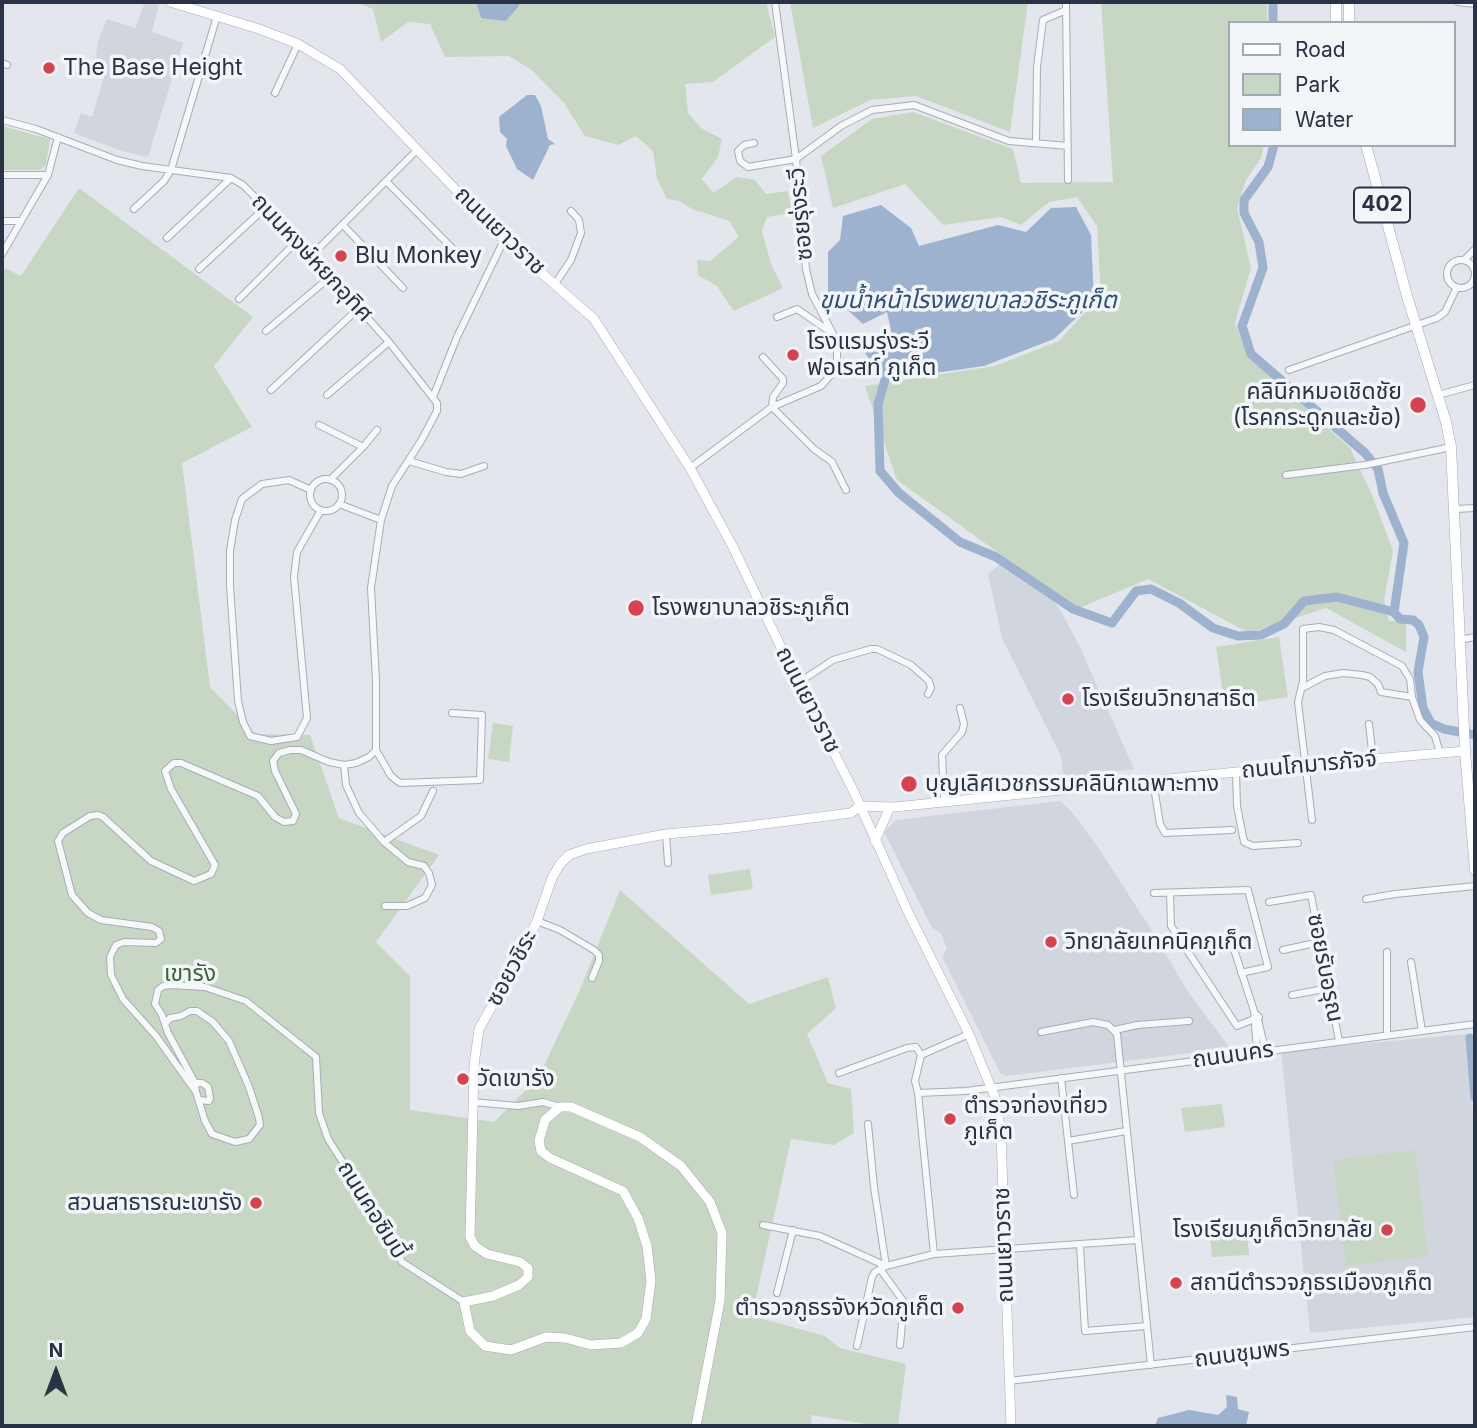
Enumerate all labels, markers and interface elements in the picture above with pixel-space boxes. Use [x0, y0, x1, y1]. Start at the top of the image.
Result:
legend [1228, 21, 1456, 147]
text: Road [1295, 37, 1346, 62]
place label: The Base Height [63, 54, 243, 82]
marker: The Base Height [41, 60, 57, 76]
text: Park [1295, 72, 1340, 97]
text: Water [1295, 107, 1353, 132]
street label: ซอยรุ่งระวี [783, 166, 819, 262]
street label: ถนนเยาวราช [449, 181, 551, 281]
street label: ถนนหงษ์หยกอุทิศ [246, 188, 378, 328]
road number: 402 [1354, 188, 1410, 222]
place label: Blu Monkey [355, 242, 482, 270]
marker: Blu Monkey [333, 248, 349, 264]
water label: ขุมน้ำหน้าโรงพยาบาลวชิระภูเก็ต [819, 287, 1117, 315]
place label: โรงแรมรุ่งระวี ฟอเรสท์ ภูเก็ต [807, 328, 936, 382]
marker: โรงแรมรุ่งระวี ฟอเรสท์ ภูเก็ต [785, 347, 801, 363]
place label: คลินิกหมอเชิดชัย (โรคกระดูกและข้อ) [1233, 378, 1402, 432]
marker: คลินิกหมอเชิดชัย (โรคกระดูกและข้อ) [1408, 395, 1428, 415]
place label: โรงพยาบาลวชิระภูเก็ต [652, 594, 850, 622]
marker: โรงพยาบาลวชิระภูเก็ต [626, 598, 646, 618]
street label: ถนนเยาวราช [769, 642, 847, 758]
place label: โรงเรียนวิทยาสาธิต [1082, 685, 1256, 713]
marker: โรงเรียนวิทยาสาธิต [1060, 691, 1076, 707]
street label: ถนนโกมารภัจจ์ [1240, 745, 1378, 785]
place label: บุญเลิศเวชกรรมคลินิกเฉพาะทาง [925, 770, 1219, 798]
marker: บุญเลิศเวชกรรมคลินิกเฉพาะทาง [899, 774, 919, 794]
street label: ซอยรับอรุณ [1301, 911, 1349, 1025]
street label: ซอยวชิระ [480, 925, 544, 1011]
place label: วิทยาลัยเทคนิคภูเก็ต [1065, 928, 1252, 956]
marker: วิทยาลัยเทคนิคภูเก็ต [1043, 934, 1059, 950]
park label: เขารัง [164, 960, 216, 988]
street label: ถนนนคร [1191, 1036, 1275, 1074]
place label: วัดเขารัง [477, 1065, 554, 1093]
marker: วัดเขารัง [455, 1071, 471, 1087]
place label: ตำรวจท่องเที่ยว ภูเก็ต [964, 1092, 1108, 1146]
marker: ตำรวจท่องเที่ยว ภูเก็ต [942, 1111, 958, 1127]
street label: ถนนคอซิมบี้ [331, 1156, 413, 1264]
street label: ถนนเยาวราช [988, 1187, 1020, 1303]
place label: สวนสาธารณะเขารัง [67, 1189, 242, 1217]
marker: สวนสาธารณะเขารัง [248, 1195, 264, 1211]
place label: โรงเรียนภูเก็ตวิทยาลัย [1173, 1216, 1373, 1244]
marker: โรงเรียนภูเก็ตวิทยาลัย [1379, 1222, 1395, 1238]
place label: สถานีตำรวจภูธรเมืองภูเก็ต [1190, 1269, 1432, 1297]
marker: สถานีตำรวจภูธรเมืองภูเก็ต [1168, 1275, 1184, 1291]
place label: ตำรวจภูธรจังหวัดภูเก็ต [735, 1294, 944, 1322]
marker: ตำรวจภูธรจังหวัดภูเก็ต [950, 1300, 966, 1316]
street label: ถนนชุมพร [1193, 1334, 1291, 1374]
north arrow [21, 1337, 91, 1407]
text: N [49, 1339, 63, 1362]

